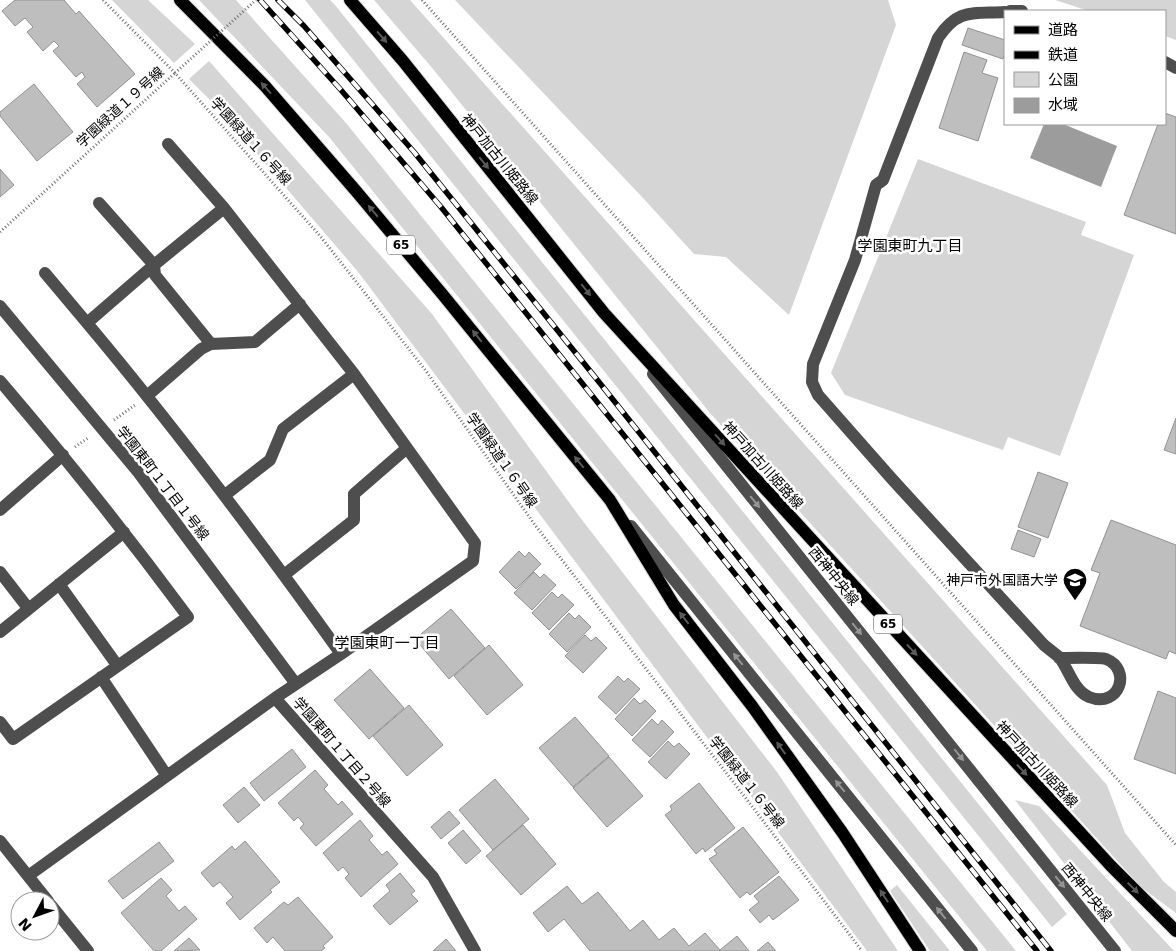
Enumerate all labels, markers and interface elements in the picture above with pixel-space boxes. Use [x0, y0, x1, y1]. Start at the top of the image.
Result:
legend [1004, 10, 1166, 125]
text: 道路 [1048, 21, 1078, 39]
one-way arrow [376, 30, 387, 43]
text: 鉄道 [1048, 46, 1078, 64]
street label: 学園緑道１９号線 [73, 64, 167, 150]
text: 公園 [1048, 71, 1078, 89]
one-way arrow [261, 82, 272, 95]
street label: 学園緑道１６号線 [208, 94, 294, 188]
text: 水域 [1048, 96, 1078, 114]
street label: 神戸加古川姫路線 [459, 110, 541, 208]
one-way arrow [479, 156, 490, 169]
one-way arrow [367, 205, 378, 218]
road number: 65 [387, 236, 415, 254]
district label: 学園東町九丁目 [857, 237, 963, 255]
one-way arrow [580, 283, 591, 296]
one-way arrow [471, 330, 482, 343]
street label: 学園緑道１６号線 [463, 410, 541, 510]
street label: 神戸加古川姫路線 [720, 418, 806, 512]
street label: 学園東町１丁目１号線 [114, 423, 212, 543]
one-way arrow [714, 433, 726, 445]
one-way arrow [574, 456, 585, 469]
one-way arrow [750, 495, 761, 508]
street label: 西神中央線 [806, 544, 862, 608]
school or university icon: 神戸市外国語大学 [1062, 567, 1088, 601]
place label: 神戸市外国語大学 [946, 572, 1058, 588]
one-way arrow [678, 612, 689, 625]
road number: 65 [874, 614, 902, 634]
one-way arrow [852, 622, 862, 635]
district label: 学園東町一丁目 [334, 634, 440, 652]
one-way arrow [906, 644, 918, 656]
one-way arrow [732, 653, 743, 666]
street label: 学園東町１丁目２号線 [290, 694, 394, 810]
street label: 神戸加古川姫路線 [993, 718, 1081, 810]
street label: 学園緑道１６号線 [706, 733, 788, 831]
one-way arrow [777, 741, 787, 754]
one-way arrow [953, 749, 964, 762]
one-way arrow [1016, 764, 1028, 776]
one-way arrow [834, 780, 845, 793]
street label: 西神中央線 [1059, 860, 1115, 924]
one-way arrow [1055, 875, 1065, 889]
one-way arrow [1127, 882, 1139, 894]
one-way arrow [879, 889, 889, 902]
north arrow [10, 891, 60, 941]
one-way arrow [936, 907, 947, 920]
text: N [15, 915, 35, 934]

